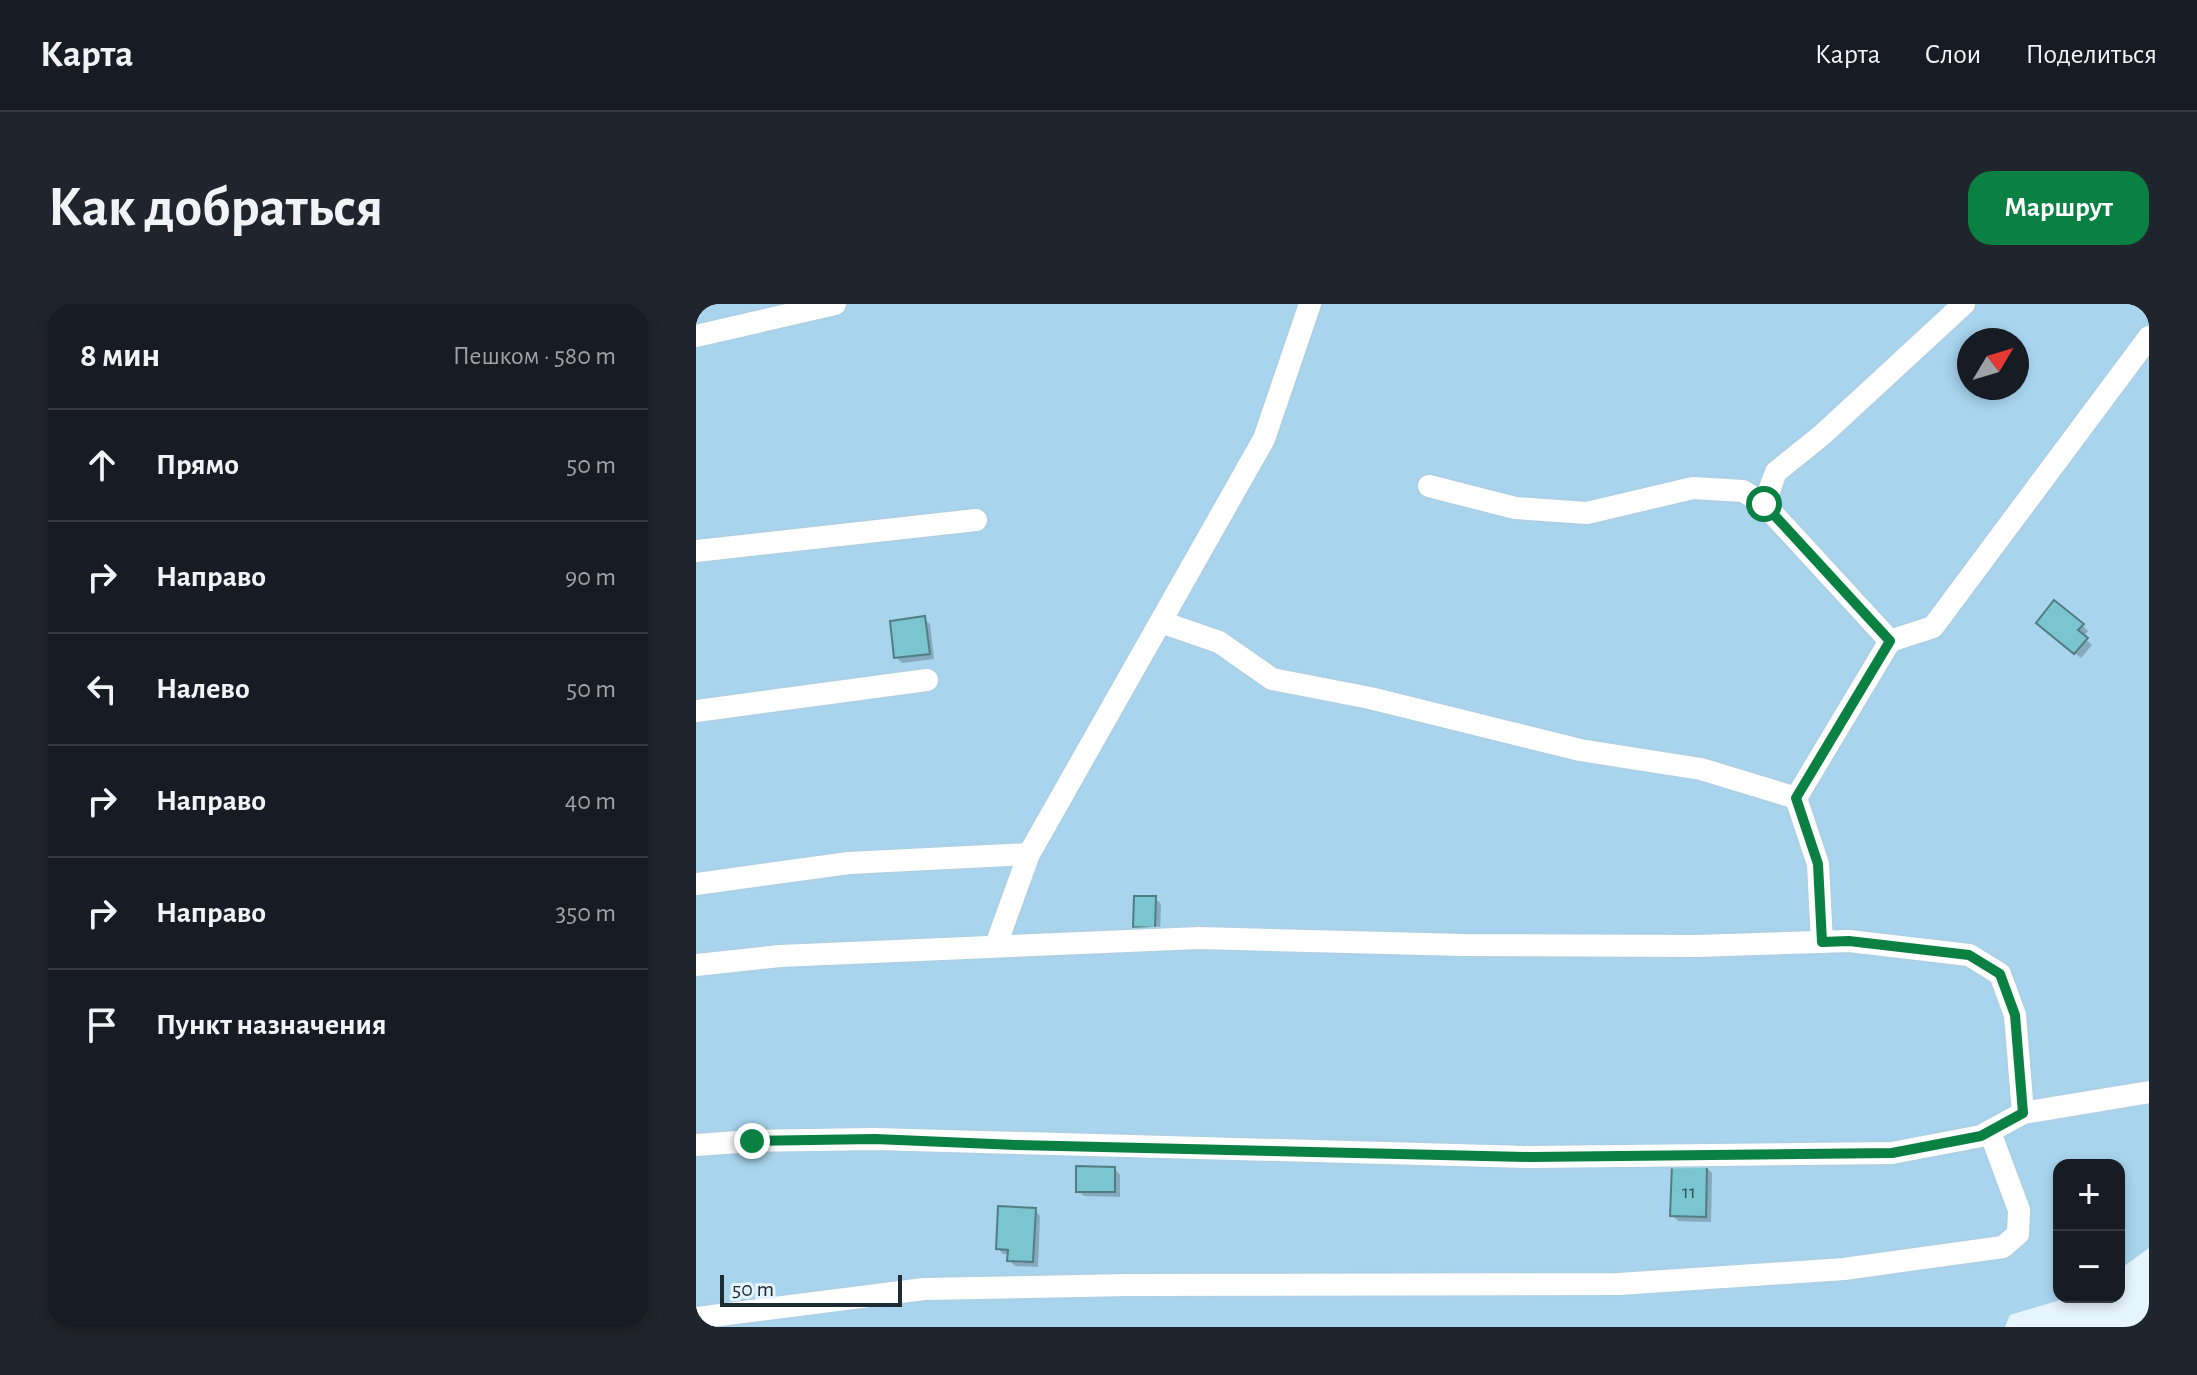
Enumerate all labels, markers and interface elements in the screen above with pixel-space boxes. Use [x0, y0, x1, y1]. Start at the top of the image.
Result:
text: Карта [40, 36, 133, 74]
text: Карта [1815, 41, 1881, 69]
text: Слои [1925, 41, 1981, 69]
text: Поделиться [2025, 41, 2157, 69]
button: Маршрут [1968, 171, 2149, 245]
text: Как добраться [48, 180, 383, 236]
north arrow [1957, 328, 2029, 400]
text: 8 мин [80, 339, 160, 373]
text: Пешком · 580 m [453, 343, 616, 369]
icon: ahead [80, 443, 124, 487]
text: Прямо [156, 450, 239, 480]
text: 50 m [566, 452, 616, 478]
route start [1746, 486, 1782, 522]
icon: right [80, 555, 124, 599]
text: Направо [156, 562, 266, 592]
text: 90 m [565, 564, 616, 590]
icon: left [80, 667, 124, 711]
text: Налево [156, 674, 250, 704]
text: 50 m [566, 676, 616, 702]
icon: right [80, 779, 124, 823]
text: Направо [156, 786, 266, 816]
text: 40 m [565, 788, 616, 814]
icon: right [80, 891, 124, 935]
text: Направо [156, 898, 266, 928]
text: 350 m [556, 900, 616, 926]
icon: arrive [80, 1003, 124, 1047]
text: Пункт назначения [156, 1010, 387, 1040]
route end [734, 1123, 770, 1159]
map controls [2053, 1159, 2125, 1303]
button: + [2053, 1159, 2125, 1231]
house number: 11 [1682, 1182, 1696, 1202]
button: − [2053, 1231, 2125, 1303]
scale bar [720, 1271, 902, 1307]
text: 50 m [732, 1278, 774, 1300]

